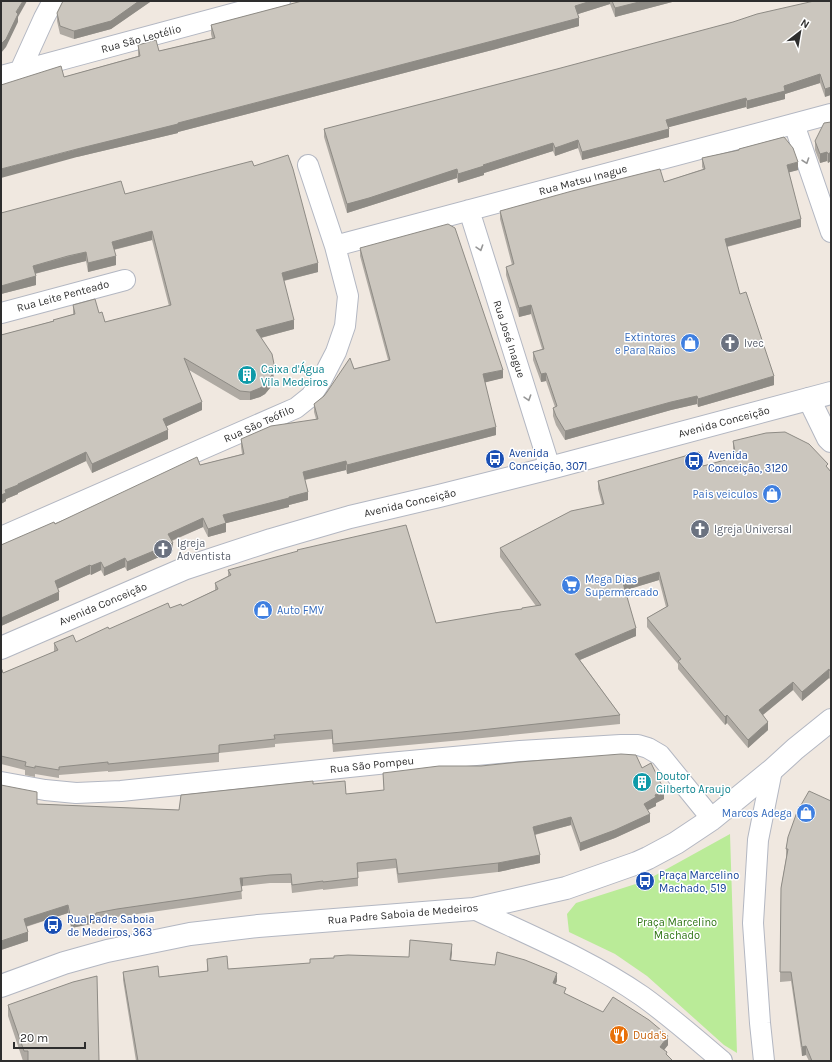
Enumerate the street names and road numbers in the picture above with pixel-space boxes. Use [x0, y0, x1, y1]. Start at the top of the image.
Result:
street label: Rua São Leotélio [100, 22, 182, 56]
street label: Rua Matsu Inague [537, 162, 629, 198]
street label: Rua Leite Penteado [15, 277, 111, 315]
street label: Rua José Inague [490, 299, 528, 380]
street label: Rua São Teófilo [222, 403, 296, 445]
street label: Avenida Conceição [677, 404, 771, 440]
street label: Avenida Conceição [363, 486, 457, 520]
street label: Avenida Conceição [57, 580, 149, 628]
street label: Rua São Pompeu [329, 754, 415, 776]
street label: Rua Padre Saboia de Medeiros [327, 901, 479, 927]

